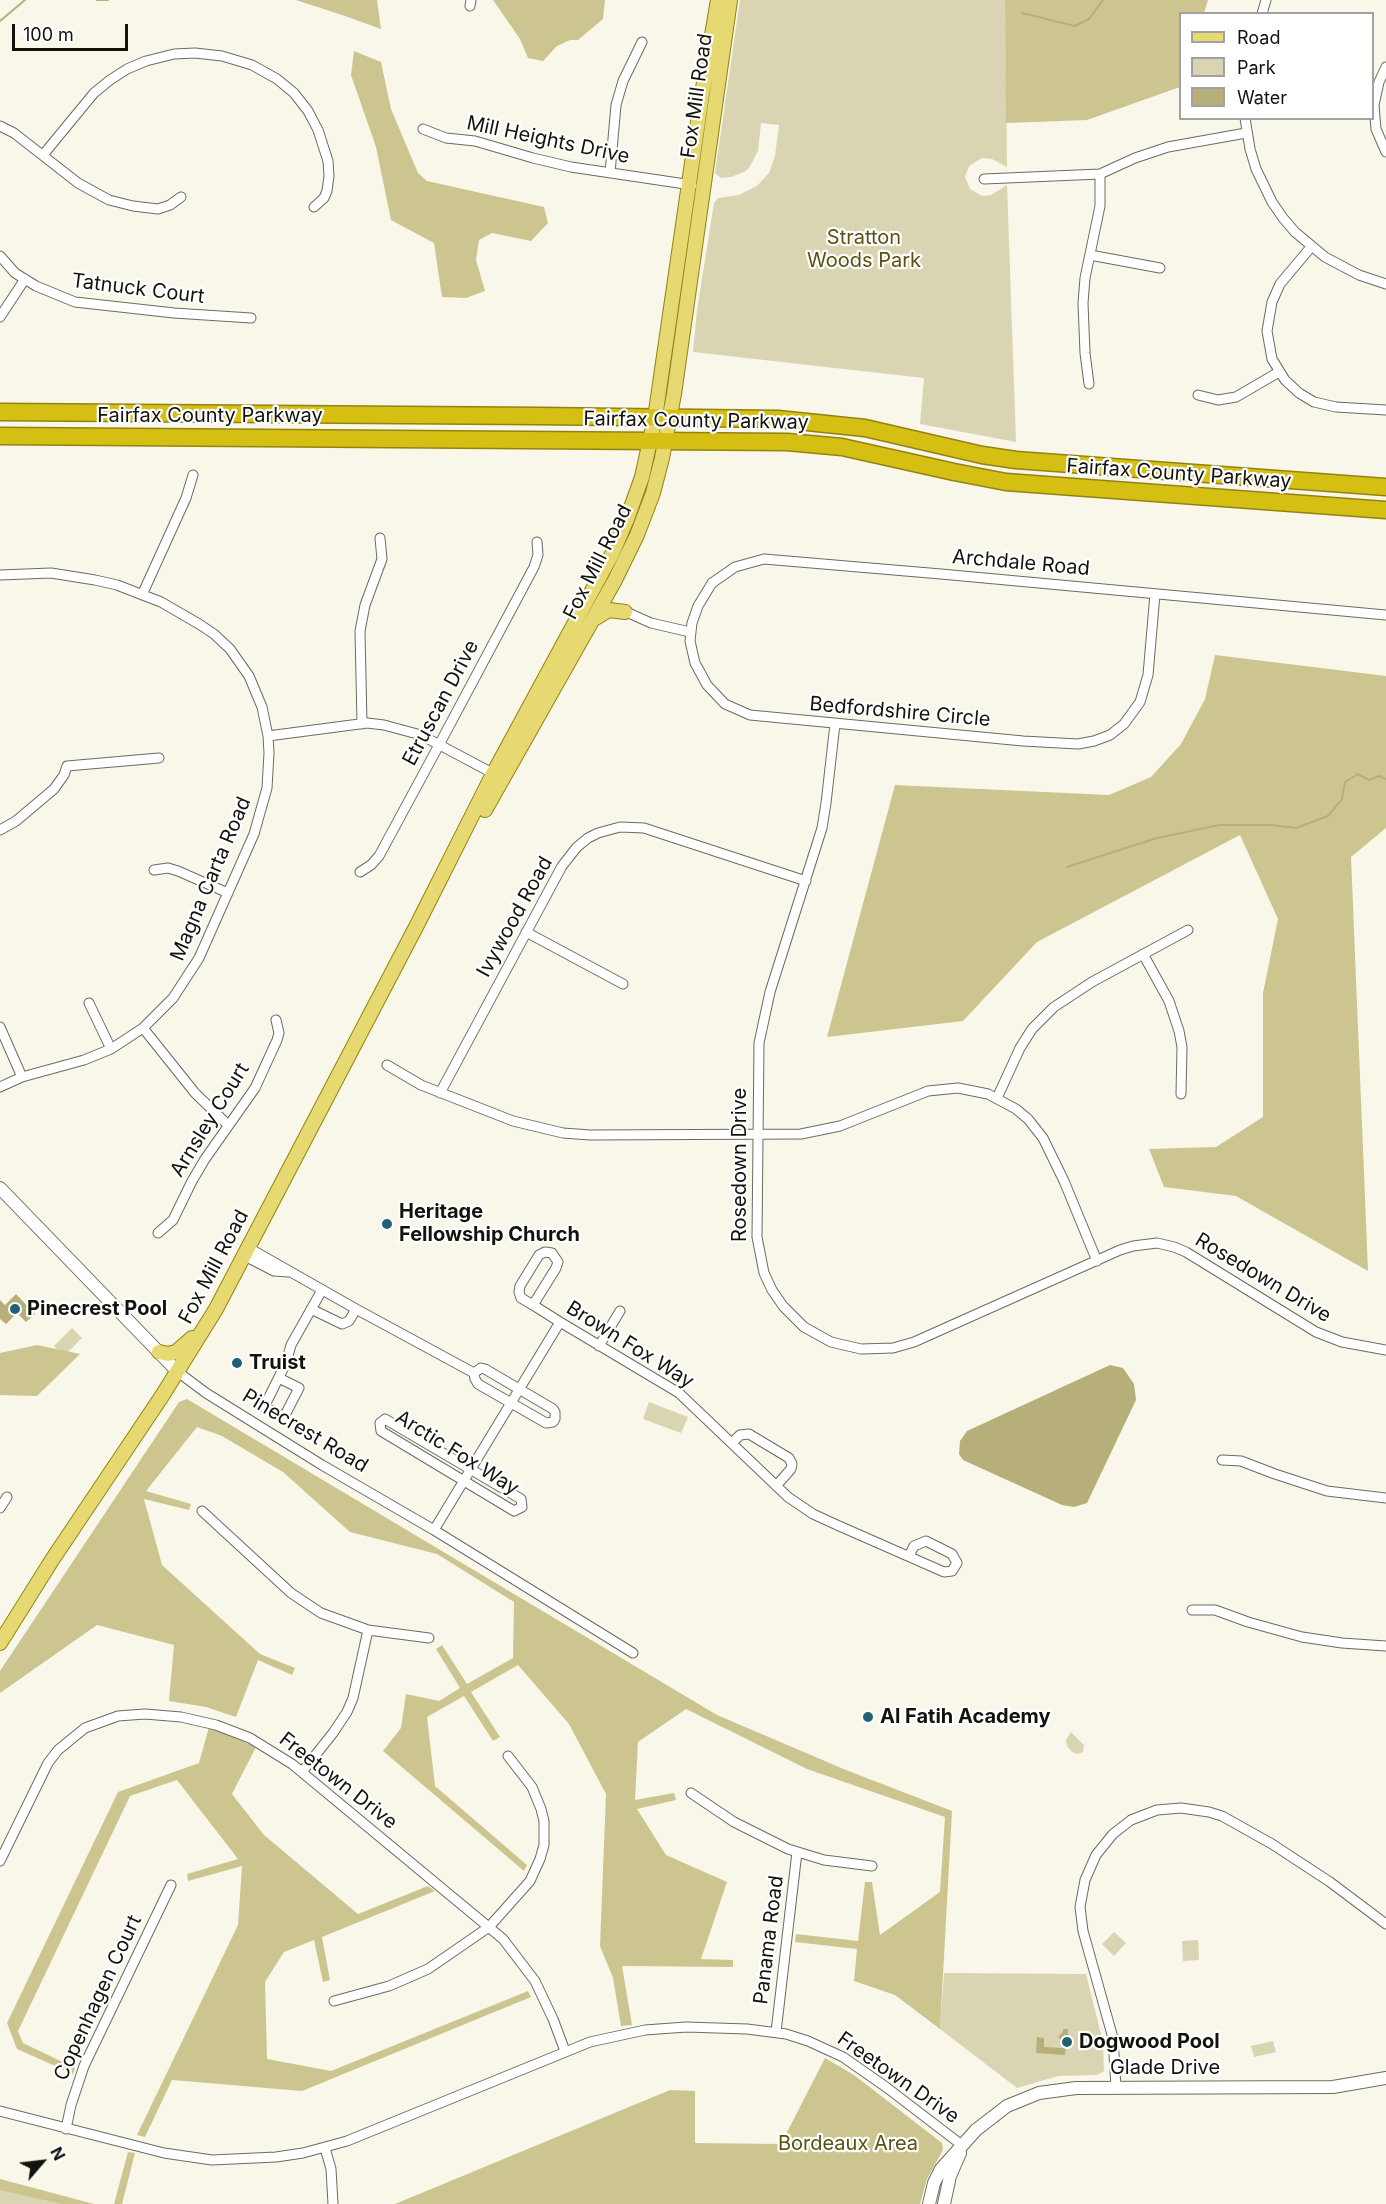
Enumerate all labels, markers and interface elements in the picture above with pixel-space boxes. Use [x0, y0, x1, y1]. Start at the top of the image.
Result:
scale bar [15, 12, 130, 50]
legend [1179, 12, 1374, 120]
text: 100 m [23, 24, 74, 45]
text: Road [1237, 27, 1280, 48]
street label: Fox Mill Road [676, 32, 718, 160]
text: Park [1237, 57, 1276, 78]
text: Water [1237, 87, 1287, 108]
street label: Mill Heights Drive [464, 111, 632, 169]
park label: Stratton Woods Park [807, 226, 921, 273]
street label: Tatnuck Court [70, 269, 206, 309]
street label: Fairfax County Parkway [97, 404, 323, 428]
street label: Fairfax County Parkway [583, 407, 809, 435]
street label: Fairfax County Parkway [1066, 454, 1292, 494]
street label: Fox Mill Road [559, 501, 637, 623]
street label: Archdale Road [951, 545, 1091, 581]
street label: Etruscan Drive [398, 636, 484, 770]
street label: Bedfordshire Circle [809, 692, 991, 732]
street label: Magna Carta Road [166, 793, 256, 965]
street label: Ivywood Road [472, 853, 558, 981]
street label: Arnsley Court [165, 1059, 255, 1181]
street label: Rosedown Drive [728, 1088, 752, 1242]
place label: Heritage Fellowship Church [399, 1200, 580, 1247]
street label: Fox Mill Road [174, 1206, 254, 1328]
marker: Heritage Fellowship Church [380, 1217, 394, 1231]
street label: Rosedown Drive [1191, 1228, 1335, 1328]
street label: Brown Fox Way [562, 1296, 698, 1394]
place label: Pinecrest Pool [27, 1297, 167, 1321]
marker: Pinecrest Pool [8, 1302, 22, 1316]
place label: Truist [249, 1351, 306, 1375]
marker: Truist [230, 1356, 244, 1370]
street label: Pinecrest Road [238, 1384, 372, 1478]
street label: Arctic Fox Way [391, 1406, 523, 1500]
place label: Al Fatih Academy [880, 1705, 1051, 1729]
marker: Al Fatih Academy [861, 1710, 875, 1724]
street label: Freetown Drive [274, 1727, 402, 1835]
street label: Panama Road [749, 1874, 789, 2006]
street label: Copenhagen Court [49, 1912, 147, 2084]
street label: Freetown Drive [832, 2027, 964, 2129]
place label: Dogwood Pool [1079, 2030, 1220, 2054]
marker: Dogwood Pool [1060, 2035, 1074, 2049]
street label: Glade Drive [1110, 2056, 1220, 2080]
north arrow [12, 2132, 72, 2192]
park label: Bordeaux Area [778, 2132, 918, 2156]
text: N [46, 2143, 70, 2164]

